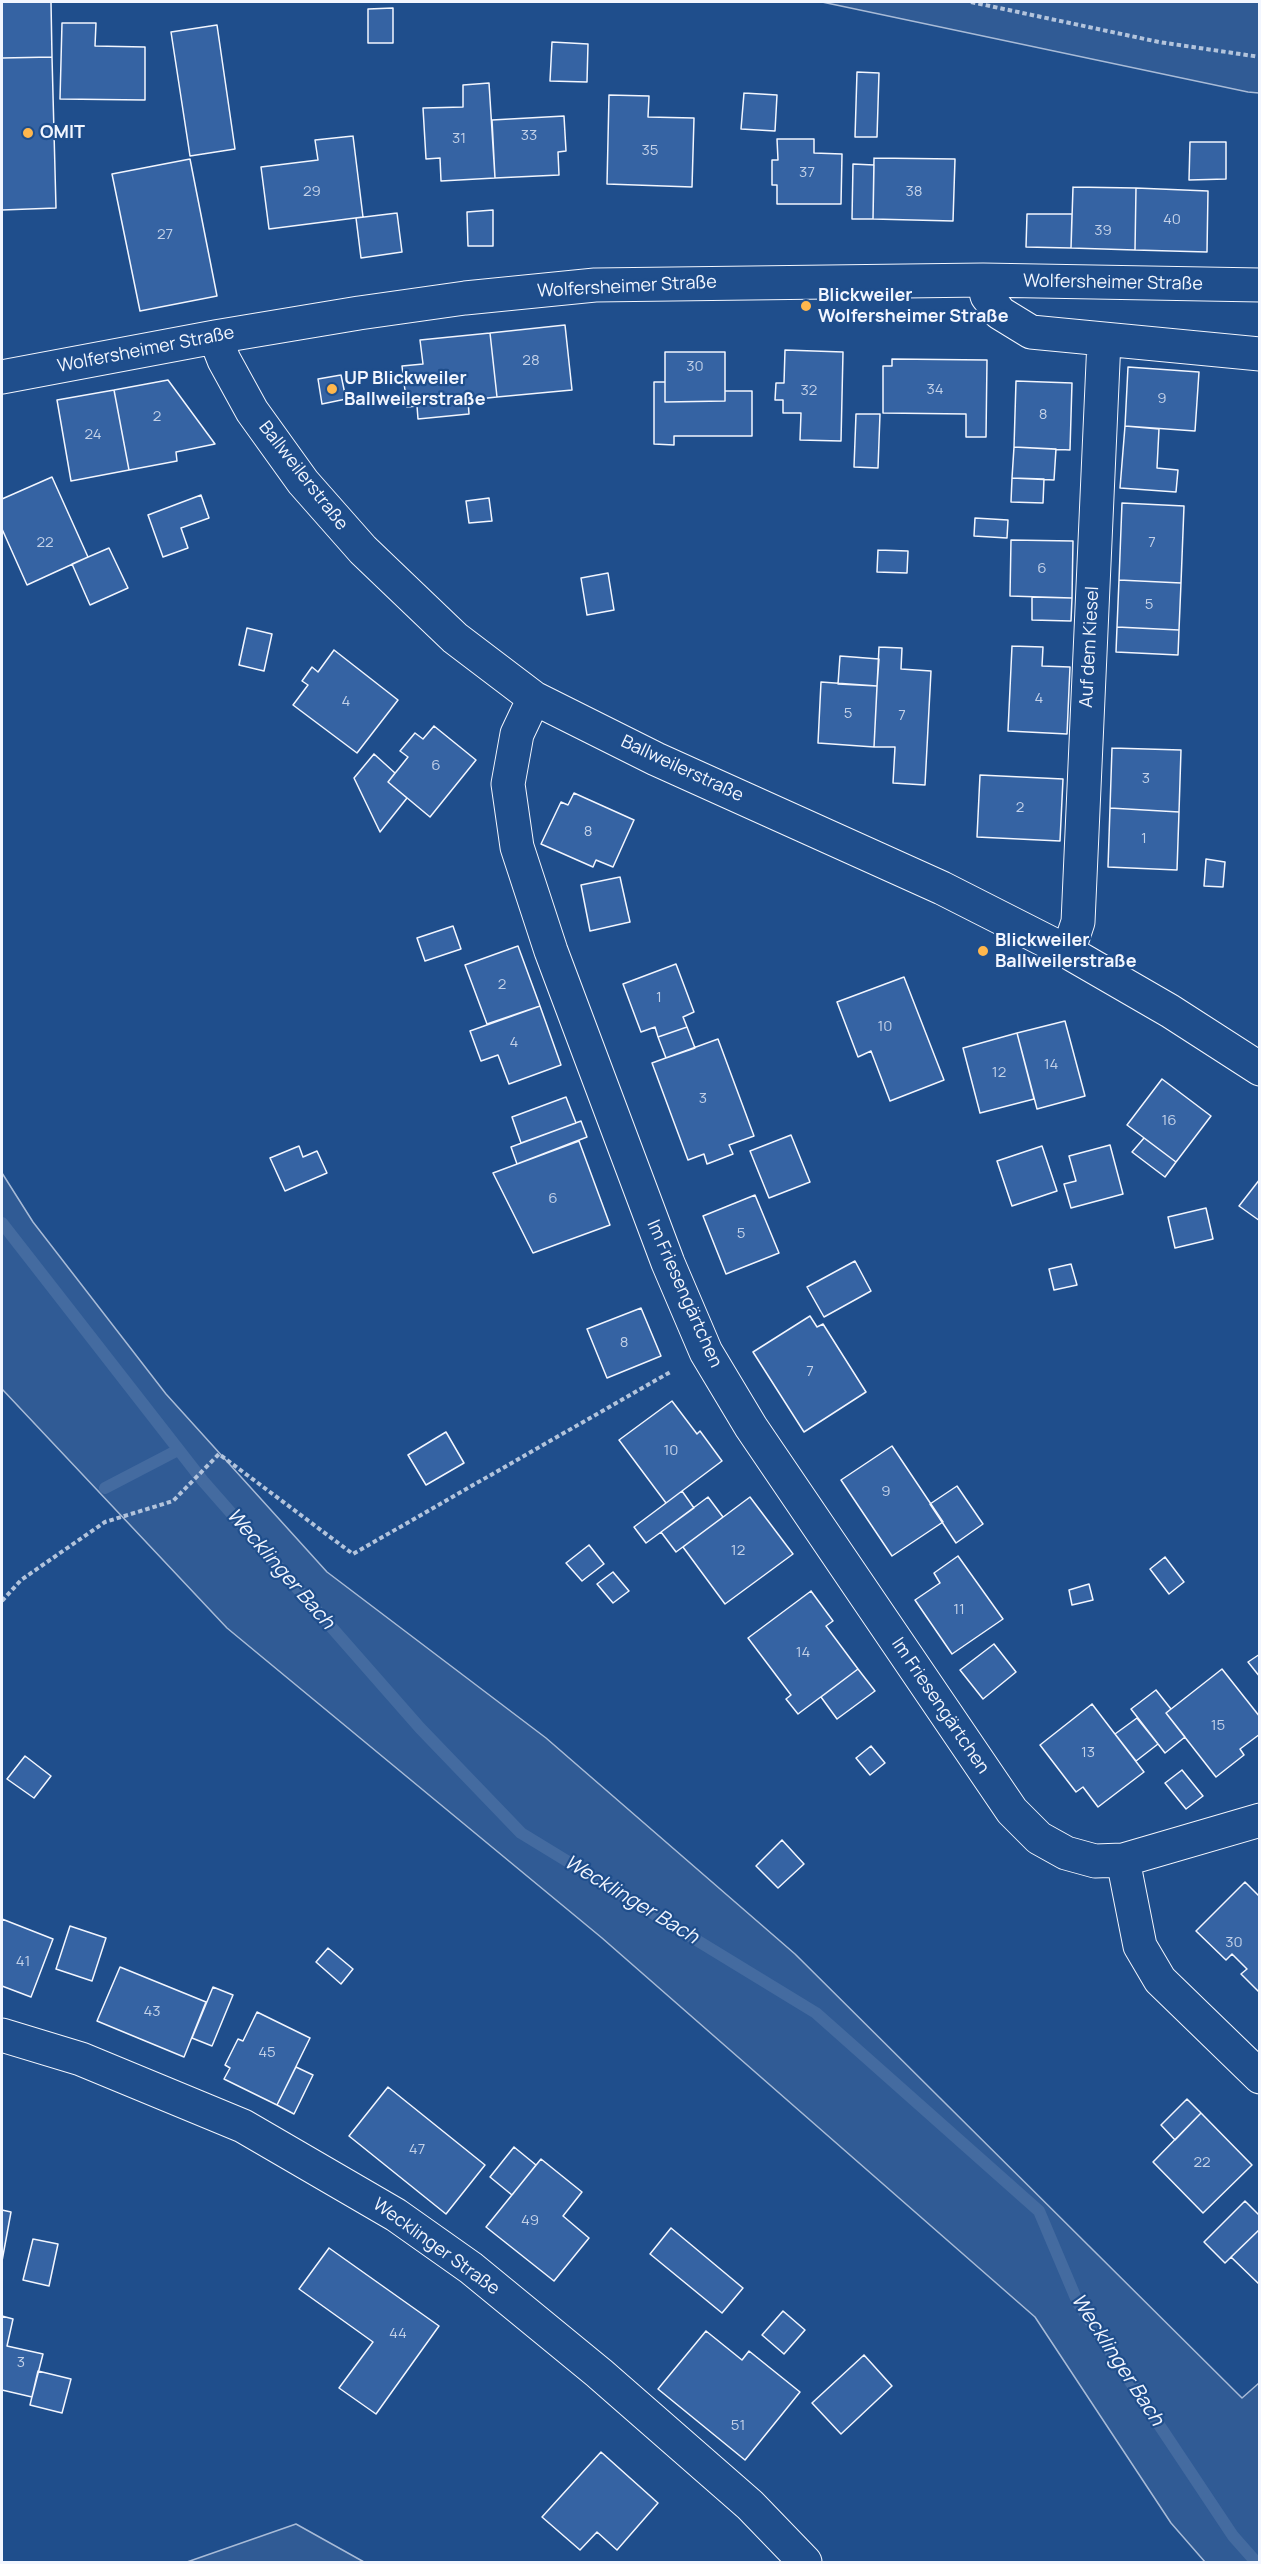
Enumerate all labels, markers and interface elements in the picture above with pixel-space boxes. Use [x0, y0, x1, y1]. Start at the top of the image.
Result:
place label: OMIT [40, 122, 85, 144]
marker: OMIT [21, 126, 35, 140]
house number: 33 [521, 127, 537, 145]
house number: 31 [452, 130, 466, 148]
house number: 35 [642, 142, 658, 160]
house number: 37 [799, 164, 815, 182]
house number: 29 [303, 183, 321, 201]
house number: 38 [905, 183, 923, 201]
house number: 40 [1163, 211, 1181, 229]
house number: 39 [1094, 222, 1112, 240]
house number: 27 [157, 226, 173, 244]
street label: Wolfersheimer Straße [1023, 271, 1203, 295]
street label: Wolfersheimer Straße [537, 272, 717, 302]
place label: Blickweiler Wolfersheimer Straße [818, 285, 1008, 328]
marker: Blickweiler Wolfersheimer Straße [799, 299, 813, 313]
street label: Wolfersheimer Straße [56, 322, 236, 378]
house number: 28 [522, 352, 540, 370]
house number: 30 [686, 358, 704, 376]
place label: UP Blickweiler Ballweilerstraße [344, 368, 486, 410]
house number: 34 [926, 381, 944, 399]
marker: UP Blickweiler Ballweilerstraße [325, 382, 339, 396]
house number: 32 [801, 382, 817, 400]
house number: 9 [1157, 390, 1167, 408]
house number: 8 [1039, 406, 1047, 424]
house number: 2 [153, 408, 161, 426]
street label: Ballweilerstraße [254, 417, 352, 535]
house number: 24 [84, 426, 102, 444]
house number: 22 [36, 534, 54, 552]
house number: 7 [1148, 534, 1156, 552]
house number: 6 [1037, 560, 1047, 578]
street label: Auf dem Kiesel [1076, 586, 1104, 708]
house number: 5 [1145, 596, 1153, 614]
house number: 4 [1035, 690, 1043, 708]
house number: 4 [342, 693, 350, 711]
house number: 5 [844, 705, 852, 723]
house number: 7 [898, 707, 906, 725]
street label: Ballweilerstraße [617, 731, 747, 807]
house number: 6 [431, 757, 441, 775]
house number: 3 [1142, 770, 1150, 788]
house number: 2 [1016, 799, 1024, 817]
house number: 8 [584, 823, 592, 841]
house number: 1 [1141, 830, 1147, 848]
place label: Blickweiler Ballweilerstraße [995, 930, 1137, 972]
marker: Blickweiler Ballweilerstraße [976, 944, 990, 958]
house number: 2 [498, 976, 506, 994]
house number: 1 [656, 989, 662, 1007]
house number: 10 [878, 1018, 892, 1036]
house number: 4 [510, 1034, 518, 1052]
house number: 14 [1044, 1056, 1058, 1074]
house number: 12 [992, 1064, 1006, 1082]
house number: 3 [699, 1090, 707, 1108]
house number: 16 [1161, 1112, 1177, 1130]
house number: 6 [548, 1190, 558, 1208]
street label: Im Friesengärtchen [642, 1217, 726, 1371]
house number: 5 [737, 1225, 745, 1243]
house number: 8 [620, 1334, 628, 1352]
house number: 7 [806, 1363, 814, 1381]
house number: 10 [664, 1442, 678, 1460]
house number: 9 [881, 1483, 891, 1501]
water label: Wecklinger Bach [221, 1504, 339, 1634]
house number: 12 [731, 1542, 745, 1560]
house number: 11 [953, 1601, 965, 1619]
street label: Im Friesengärtchen [886, 1634, 994, 1778]
house number: 14 [796, 1644, 810, 1662]
house number: 15 [1211, 1717, 1225, 1735]
house number: 13 [1081, 1744, 1095, 1762]
water label: Wecklinger Bach [559, 1850, 703, 1950]
house number: 30 [1225, 1934, 1243, 1952]
house number: 41 [16, 1953, 30, 1971]
house number: 43 [143, 2003, 161, 2021]
house number: 45 [258, 2044, 276, 2062]
house number: 47 [409, 2141, 425, 2159]
house number: 22 [1193, 2154, 1211, 2172]
street label: Wecklinger Straße [368, 2194, 504, 2300]
house number: 49 [521, 2212, 539, 2230]
water label: Wecklinger Bach [1065, 2290, 1169, 2430]
house number: 44 [389, 2325, 407, 2343]
house number: 3 [17, 2354, 25, 2372]
house number: 51 [731, 2417, 745, 2435]

